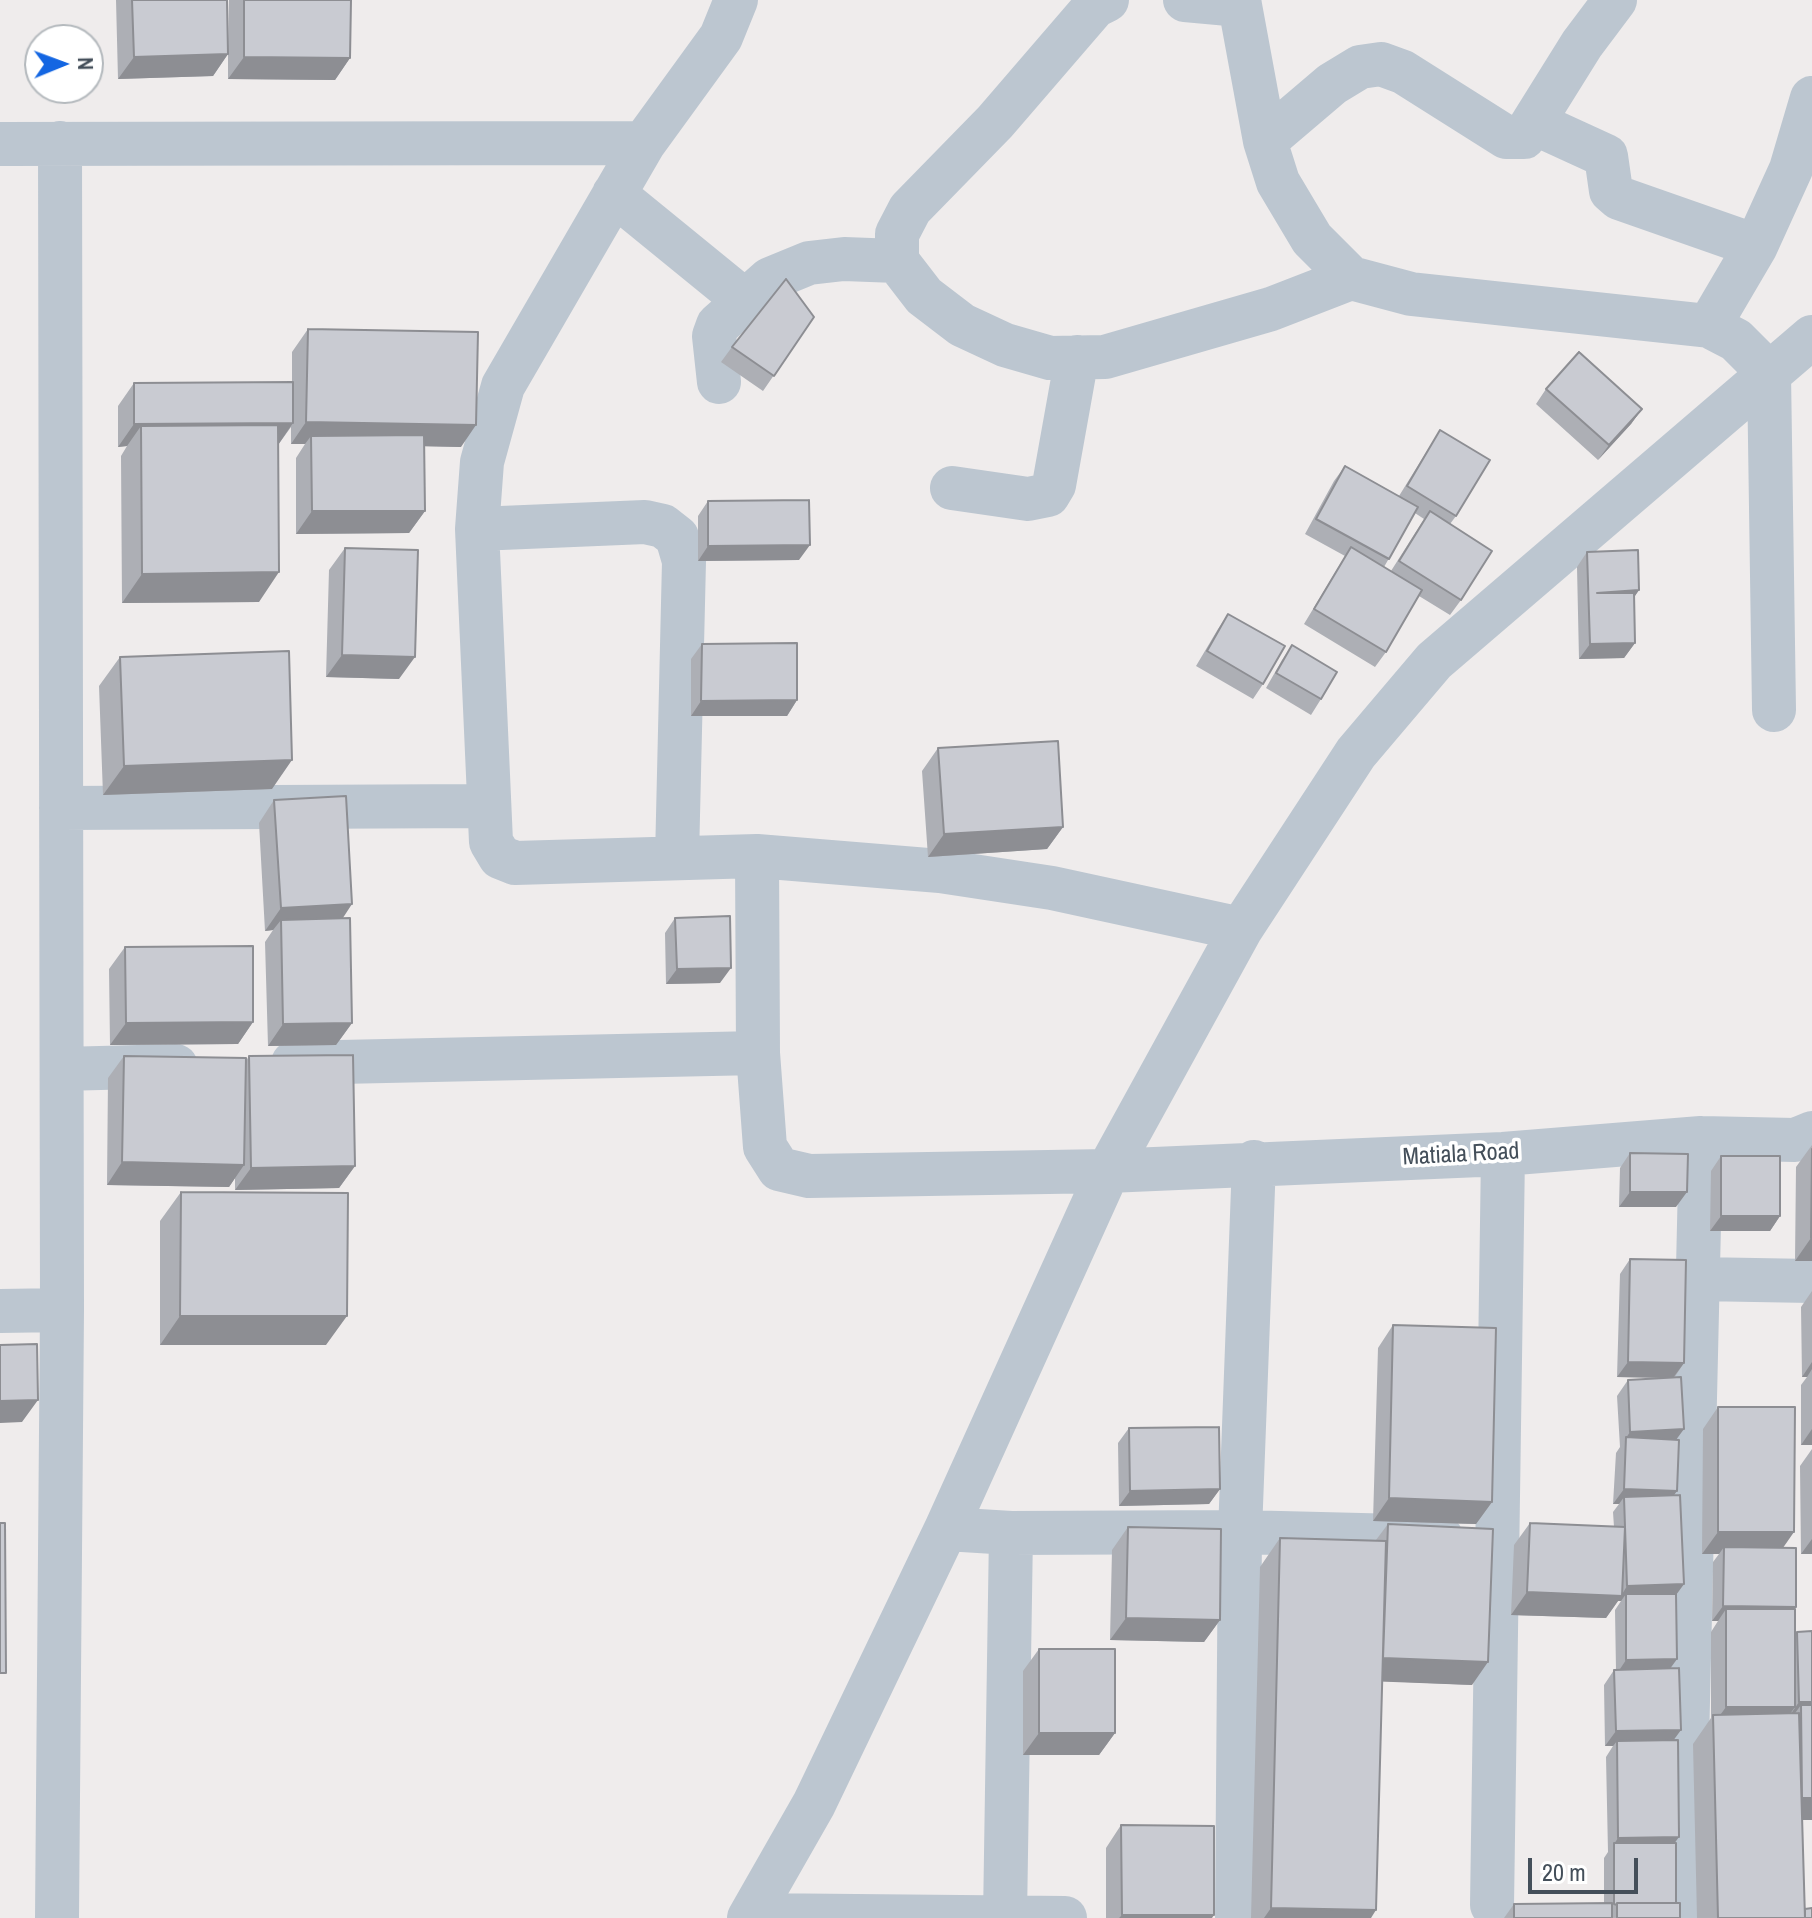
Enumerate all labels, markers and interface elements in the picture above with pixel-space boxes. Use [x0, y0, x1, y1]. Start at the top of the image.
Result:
north arrow [24, 24, 104, 104]
text: N [71, 57, 101, 70]
street label: Matiala Road [1402, 1138, 1520, 1172]
scale bar [1532, 1842, 1642, 1892]
text: 20 m [1542, 1856, 1586, 1888]

